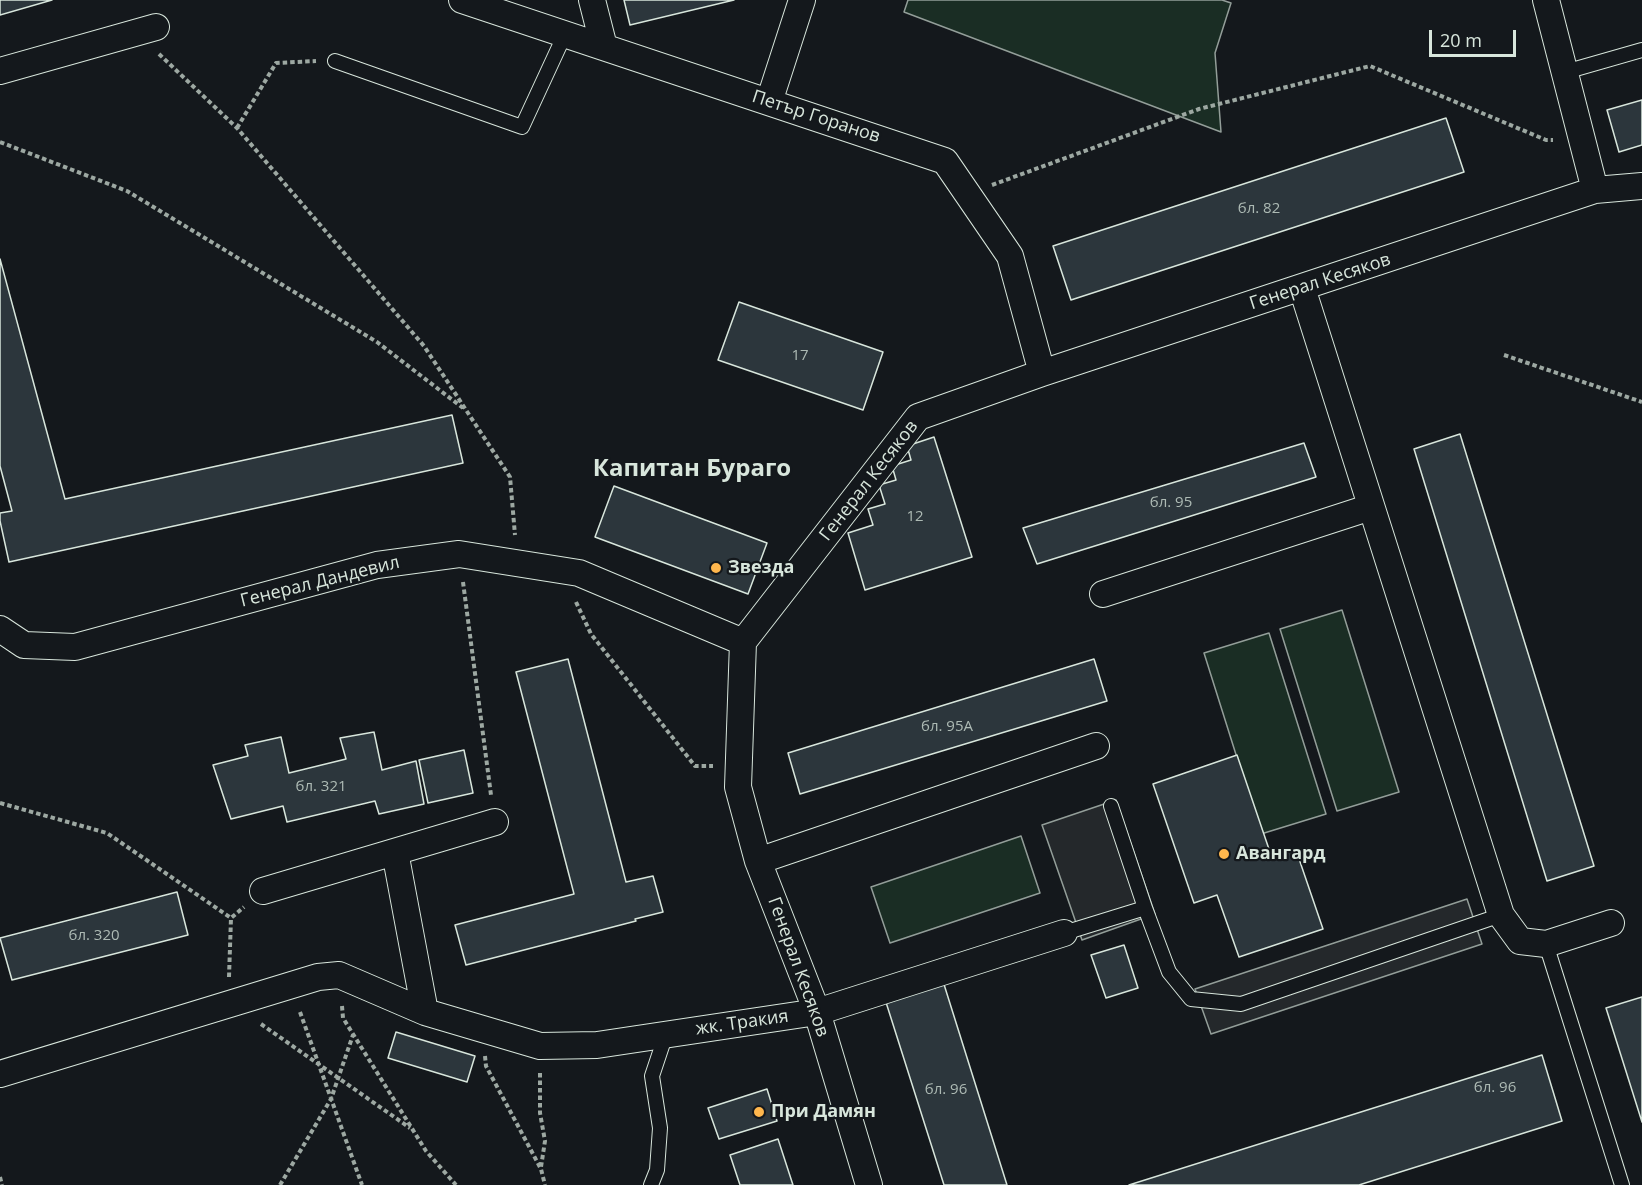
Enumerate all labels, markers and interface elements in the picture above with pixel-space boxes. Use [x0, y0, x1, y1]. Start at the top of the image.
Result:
scale bar [1432, 18, 1519, 56]
text: 20 m [1440, 28, 1482, 52]
street label: Петър Горанов [749, 86, 883, 148]
house number: бл. 82 [1238, 200, 1280, 218]
street label: Генерал Кесяков [1247, 249, 1393, 315]
house number: 17 [791, 347, 809, 365]
street label: Генерал Кесяков [815, 416, 923, 546]
district label: Капитан Бураго [593, 455, 791, 483]
house number: бл. 95 [1150, 494, 1192, 512]
house number: 12 [906, 508, 924, 526]
street label: Генерал Дандевил [238, 552, 402, 612]
place label: Звезда [728, 557, 794, 579]
marker: Звезда [709, 561, 723, 575]
house number: бл. 95А [921, 718, 973, 736]
house number: бл. 321 [295, 778, 347, 796]
place label: Авангард [1236, 843, 1325, 865]
marker: Авангард [1217, 847, 1231, 861]
street label: Генерал Кесяков [763, 894, 833, 1040]
house number: бл. 320 [68, 927, 120, 945]
street label: жк. Тракия [694, 1006, 790, 1040]
house number: бл. 96 [1474, 1079, 1516, 1097]
house number: бл. 96 [925, 1081, 967, 1099]
place label: При Дамян [771, 1101, 876, 1123]
marker: При Дамян [752, 1105, 766, 1119]

